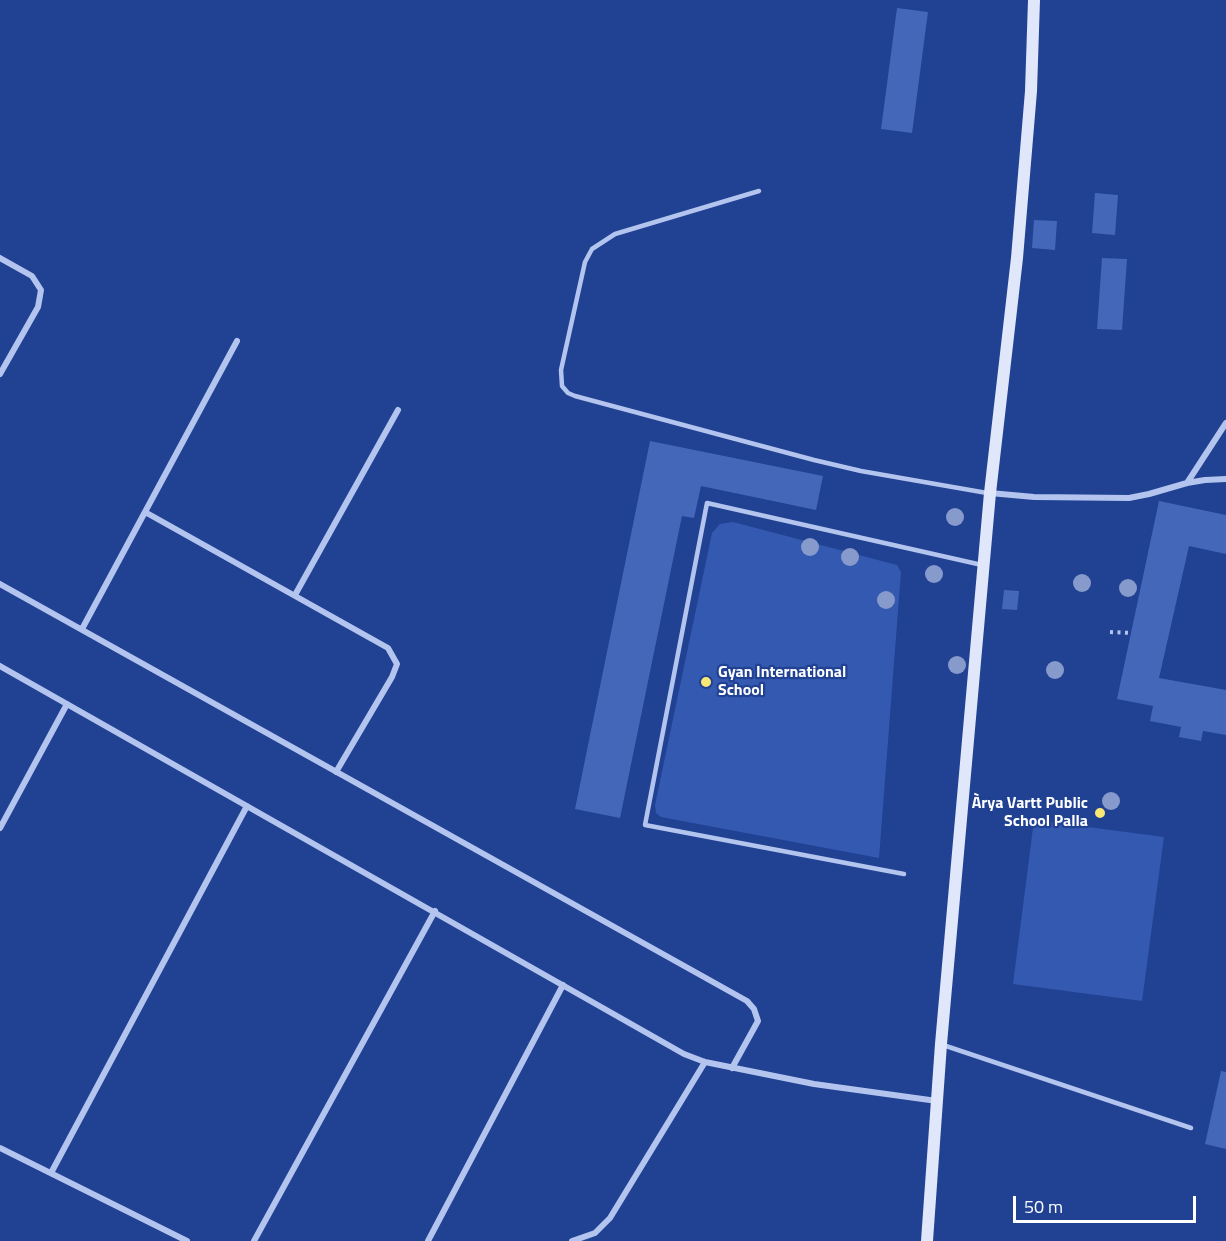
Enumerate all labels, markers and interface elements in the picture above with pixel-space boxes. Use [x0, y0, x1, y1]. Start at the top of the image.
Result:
place label: Gyan International School [718, 663, 846, 701]
marker: Gyan International School [699, 675, 713, 689]
place label: Àrya Vartt Public School Palla [972, 794, 1088, 832]
marker: Àrya Vartt Public School Palla [1093, 806, 1107, 820]
scale bar [1016, 1184, 1199, 1222]
text: 50 m [1024, 1193, 1063, 1220]

